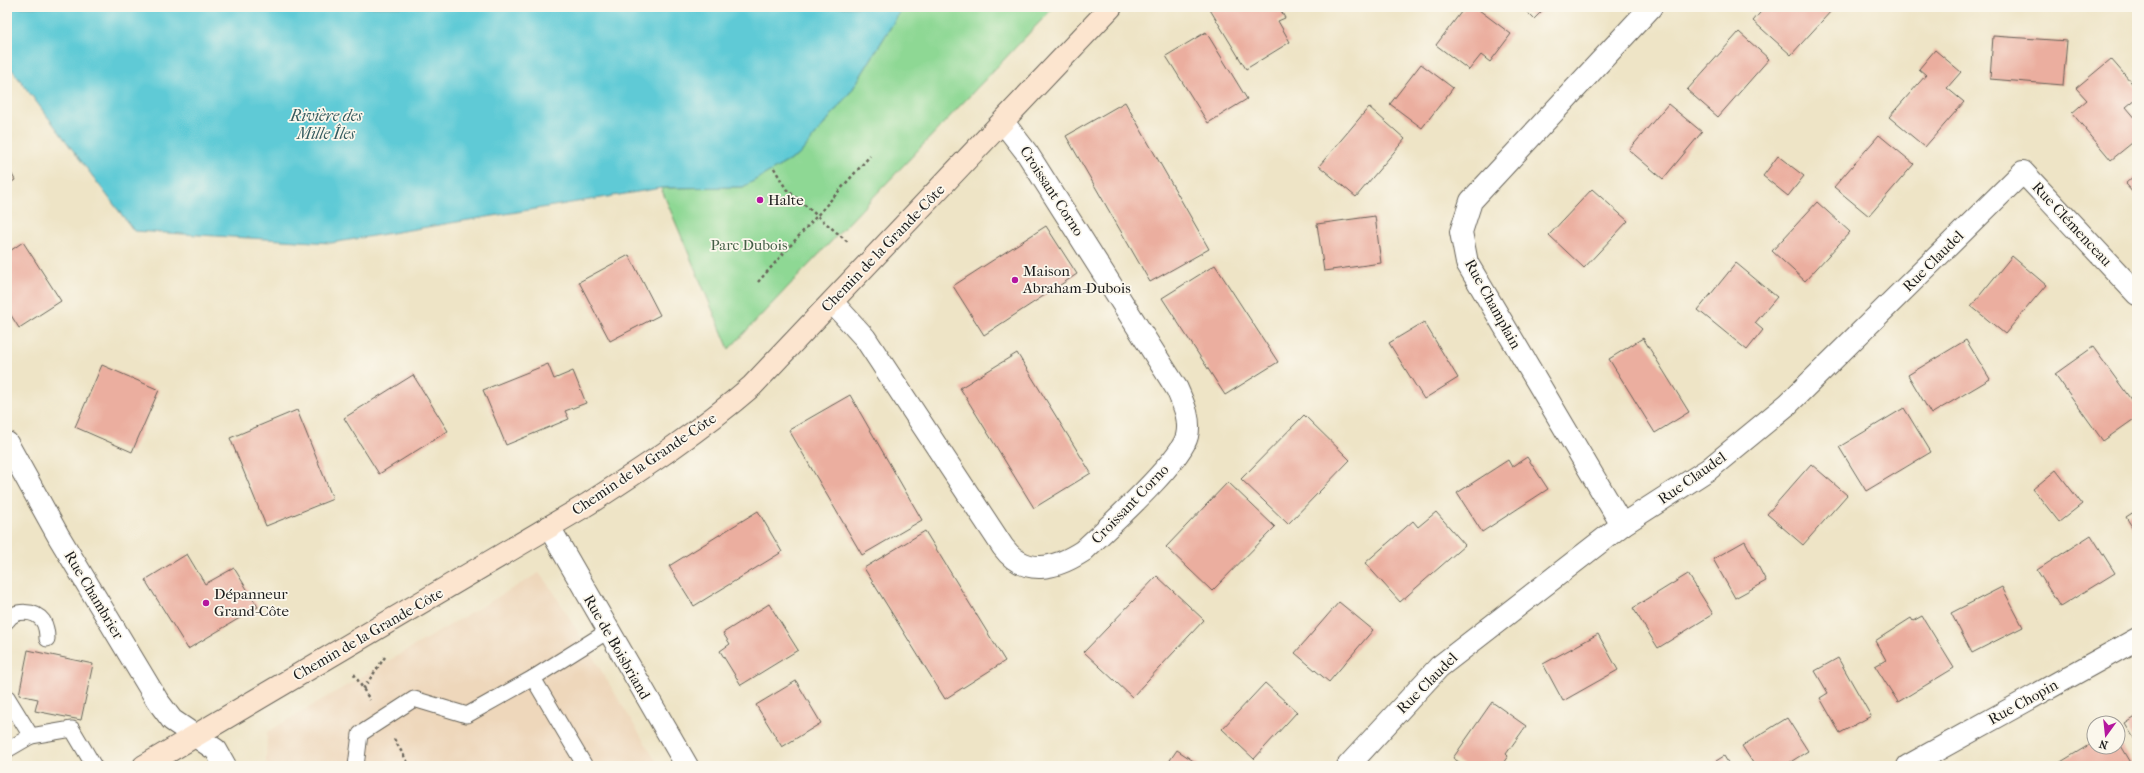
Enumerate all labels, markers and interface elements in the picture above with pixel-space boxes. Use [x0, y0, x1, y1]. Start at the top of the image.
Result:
water label: Rivière des Mille Îles [289, 106, 363, 143]
street label: Croissant Corno [1016, 143, 1088, 240]
street label: Rue Clémenceau [2028, 178, 2116, 270]
street label: Chemin de la Grande-Côte [817, 180, 949, 315]
place label: Halte [768, 191, 804, 209]
marker: Halte [755, 195, 765, 205]
street label: Rue Claudel [1899, 227, 1967, 295]
park label: Parc Dubois [710, 236, 788, 254]
street label: Rue Champlain [1461, 256, 1525, 352]
place label: Maison Abraham-Dubois [1022, 262, 1131, 297]
marker: Maison Abraham-Dubois [1010, 275, 1020, 285]
street label: Chemin de la Grande-Côte [568, 409, 720, 519]
street label: Rue Claudel [1655, 448, 1729, 508]
street label: Croissant Corno [1088, 460, 1173, 548]
street label: Rue Chambrier [61, 548, 128, 643]
street label: Chemin de la Grande-Côte [290, 583, 447, 684]
place label: Dépanneur Grand-Côte [214, 585, 290, 620]
street label: Rue de Boisbriand [580, 591, 655, 703]
marker: Dépanneur Grand-Côte [201, 598, 211, 608]
street label: Rue Claudel [1393, 649, 1461, 717]
street label: Rue Chopin [1985, 675, 2061, 729]
north arrow [2086, 715, 2126, 755]
text: N [2097, 737, 2109, 752]

